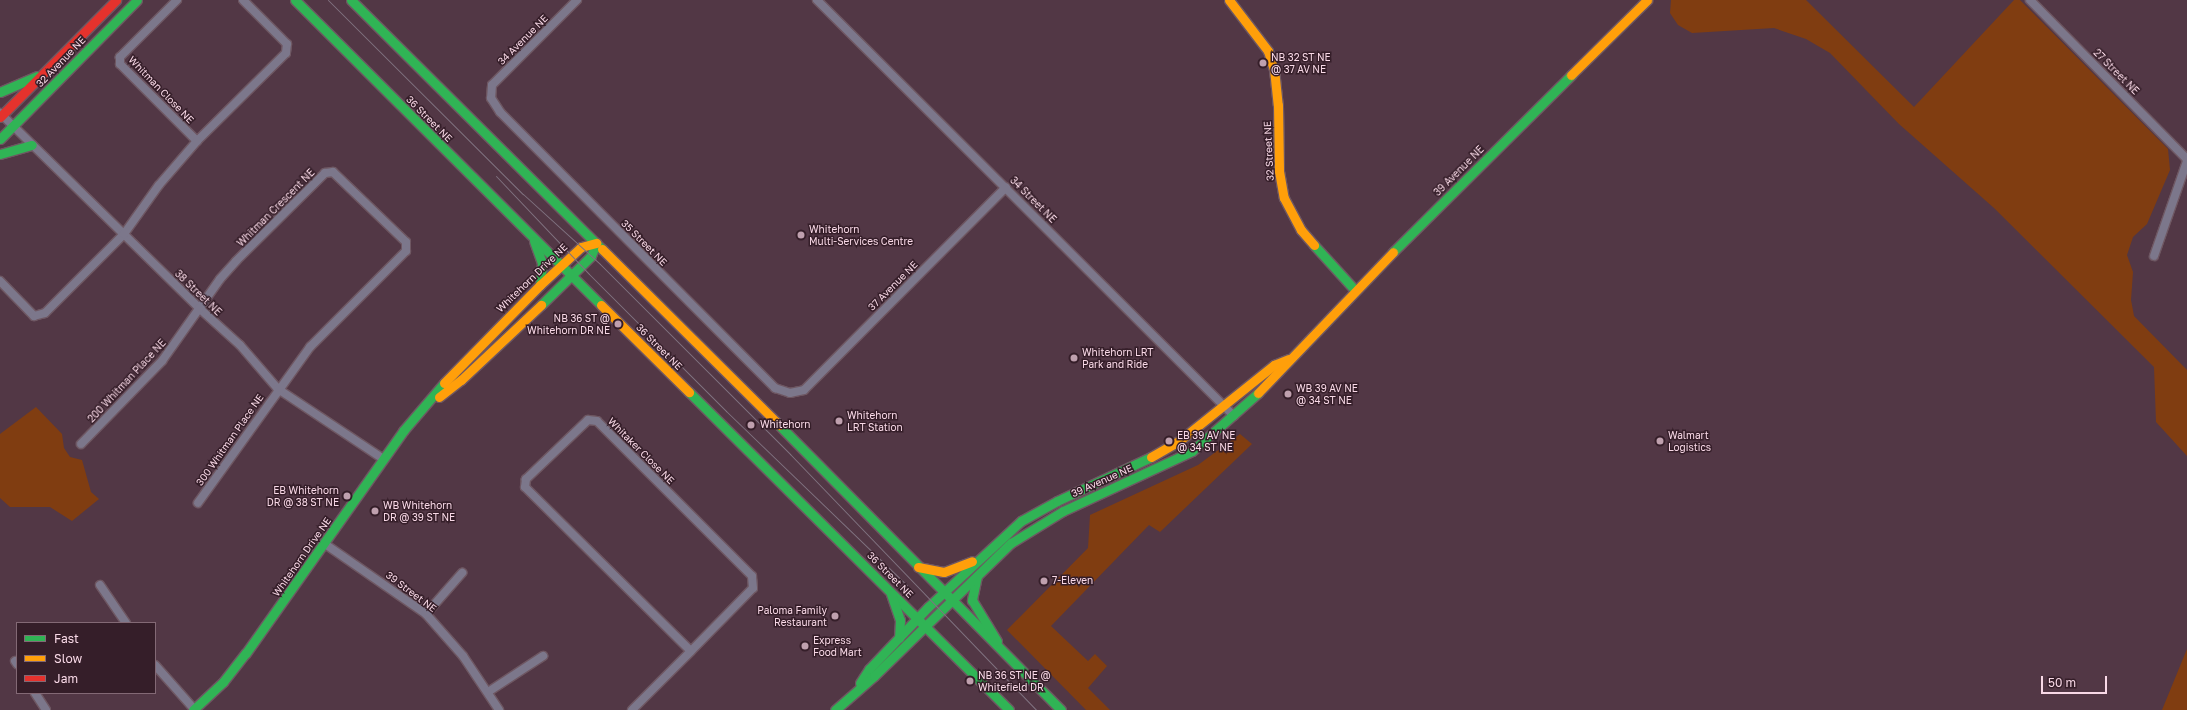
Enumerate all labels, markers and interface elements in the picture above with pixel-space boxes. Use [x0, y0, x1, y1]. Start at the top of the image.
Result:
street label: 34 Avenue NE [495, 12, 551, 68]
street label: 32 Avenue NE [34, 34, 88, 90]
street label: 27 Street NE [2091, 47, 2141, 97]
place label: NB 32 ST NE @ 37 AV NE [1271, 51, 1331, 74]
street label: Whitman Close NE [126, 54, 196, 126]
marker: NB 32 ST NE @ 37 AV NE [1258, 58, 1268, 68]
street label: 36 Street NE [403, 93, 455, 145]
street label: 32 Street NE [1261, 121, 1277, 181]
street label: 39 Avenue NE [1431, 143, 1487, 199]
street label: Whitman Crescent NE [235, 167, 317, 249]
street label: 34 Street NE [1007, 174, 1059, 226]
street label: 35 Street NE [619, 218, 669, 268]
place label: Whitehorn Multi-Services Centre [809, 223, 913, 246]
marker: Whitehorn Multi-Services Centre [796, 230, 806, 240]
street label: Whitehorn Drive NE [494, 241, 570, 315]
street label: 37 Avenue NE [866, 259, 920, 313]
street label: 38 Street NE [172, 268, 224, 318]
place label: NB 36 ST @ Whitehorn DR NE [527, 312, 610, 336]
marker: NB 36 ST @ Whitehorn DR NE [613, 319, 623, 329]
street label: 36 Street NE [633, 321, 685, 373]
street label: 200 Whitman Place NE [85, 337, 169, 425]
place label: Whitehorn LRT Park and Ride [1082, 346, 1154, 370]
marker: Whitehorn LRT Park and Ride [1069, 353, 1079, 363]
place label: WB 39 AV NE @ 34 ST NE [1296, 382, 1358, 406]
marker: WB 39 AV NE @ 34 ST NE [1283, 389, 1293, 399]
street label: 300 Whitman Place NE [194, 392, 266, 488]
place label: Whitehorn LRT Station [847, 409, 903, 432]
street label: Whitaker Close NE [605, 415, 677, 487]
marker: Whitehorn LRT Station [834, 416, 844, 426]
marker: Whitehorn [745, 419, 757, 431]
place label: Whitehorn [760, 419, 810, 431]
place label: EB 39 AV NE @ 34 ST NE [1177, 429, 1235, 452]
place label: Walmart Logistics [1668, 429, 1711, 452]
marker: EB 39 AV NE @ 34 ST NE [1164, 436, 1174, 446]
marker: Walmart Logistics [1655, 436, 1665, 446]
street label: 39 Avenue NE [1069, 462, 1135, 500]
place label: EB Whitehorn DR @ 38 ST NE [267, 484, 339, 508]
marker: EB Whitehorn DR @ 38 ST NE [342, 491, 352, 501]
place label: WB Whitehorn DR @ 39 ST NE [383, 499, 455, 522]
marker: WB Whitehorn DR @ 39 ST NE [370, 506, 380, 516]
street label: Whitehorn Drive NE [270, 515, 334, 599]
street label: 36 Street NE [864, 549, 916, 601]
street label: 39 Street NE [383, 569, 439, 615]
place label: 7-Eleven [1052, 575, 1093, 587]
marker: 7-Eleven [1039, 576, 1049, 586]
place label: Paloma Family Restaurant [757, 604, 827, 628]
marker: Paloma Family Restaurant [830, 611, 840, 621]
legend [16, 622, 156, 694]
text: Fast [54, 631, 79, 646]
place label: Express Food Mart [813, 634, 862, 658]
marker: Express Food Mart [800, 641, 810, 651]
text: Slow [54, 651, 82, 666]
scale bar [2043, 668, 2109, 694]
place label: NB 36 ST NE @ Whitefield DR [978, 669, 1051, 692]
text: Jam [54, 671, 78, 686]
text: 50 m [2048, 675, 2076, 690]
marker: NB 36 ST NE @ Whitefield DR [965, 676, 975, 686]

